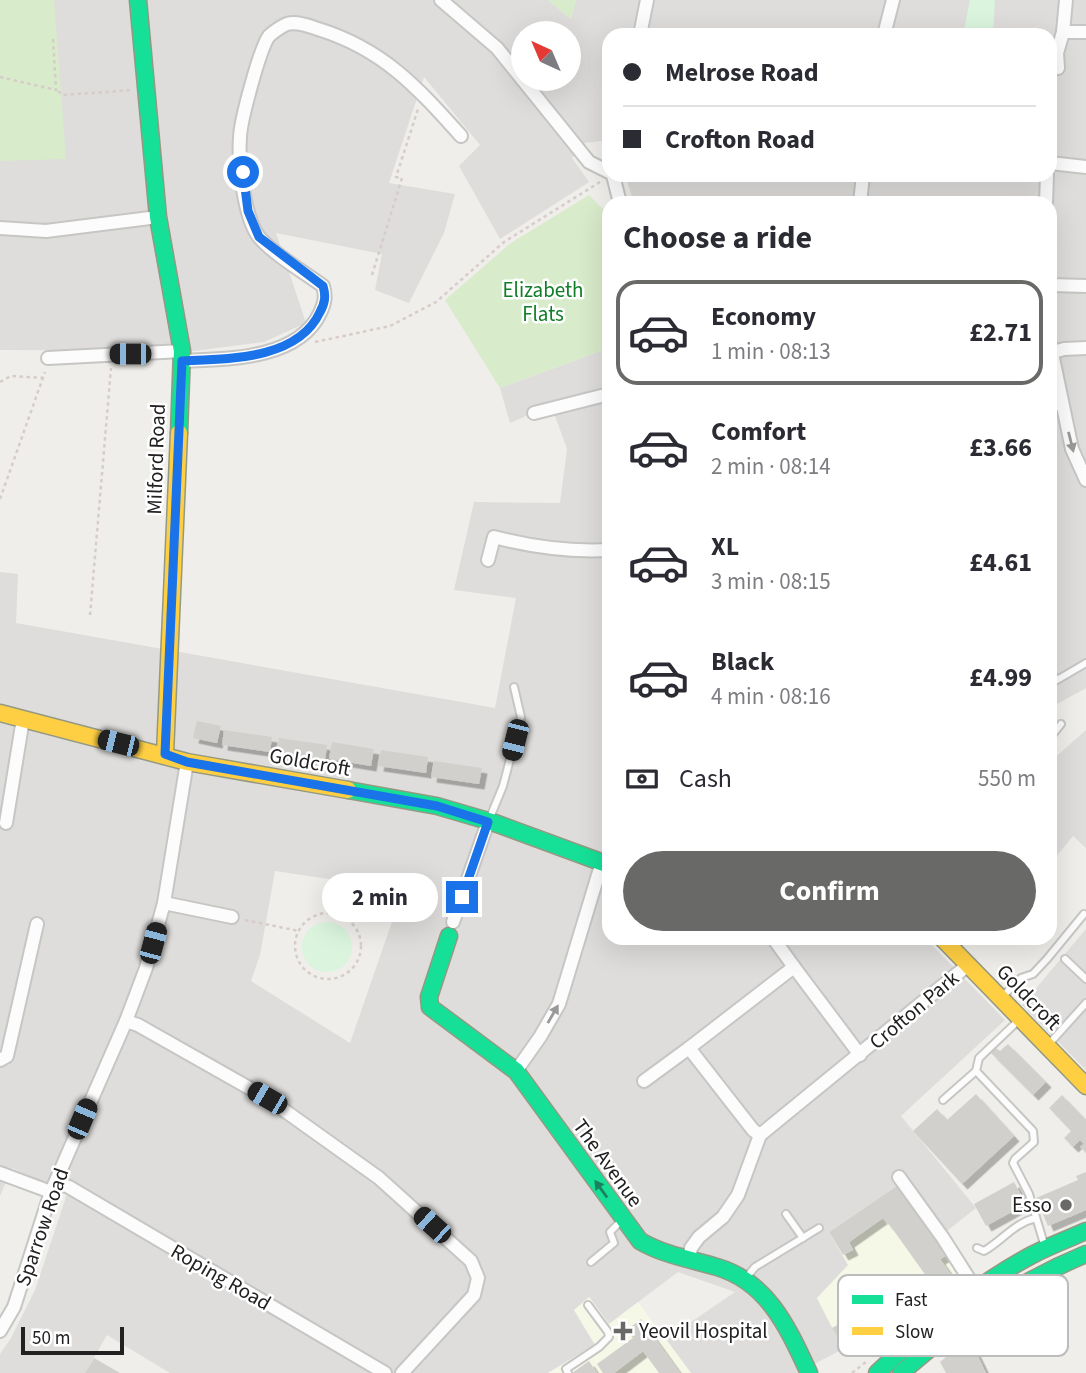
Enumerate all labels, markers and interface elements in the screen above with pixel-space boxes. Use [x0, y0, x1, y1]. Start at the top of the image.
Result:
north arrow [511, 21, 581, 91]
map controls [511, 21, 581, 91]
text: Melrose Road [665, 54, 819, 91]
text: Crofton Road [665, 121, 815, 158]
route start [227, 156, 259, 188]
text: Choose a ride [623, 215, 812, 261]
park label: Elizabeth Flats [503, 275, 583, 329]
text: Economy [711, 298, 816, 335]
icon: car [627, 301, 690, 364]
text: £2.71 [969, 314, 1032, 351]
text: 1 min · 08:13 [711, 335, 831, 368]
car [110, 344, 152, 365]
street label: Milford Road [139, 403, 173, 515]
text: Comfort [711, 413, 806, 450]
icon: car [627, 416, 690, 479]
text: £3.66 [969, 429, 1032, 466]
one-way arrow [1066, 431, 1077, 453]
text: 2 min · 08:14 [711, 450, 831, 483]
text: XL [711, 528, 739, 565]
icon: car [627, 531, 690, 594]
text: £4.61 [969, 544, 1032, 581]
text: 3 min · 08:15 [711, 565, 831, 598]
text: Black [711, 643, 774, 680]
icon: car [627, 646, 690, 709]
text: £4.99 [969, 659, 1032, 696]
text: 4 min · 08:16 [711, 680, 831, 713]
car [500, 717, 531, 763]
car [96, 728, 141, 758]
street label: Goldcroft [267, 740, 353, 784]
icon: cash [623, 760, 661, 798]
text: Cash [679, 760, 732, 797]
text: 550 m [978, 762, 1036, 795]
button: Confirm [623, 851, 1036, 931]
callout: 2 min [322, 872, 438, 922]
text: 2 min [352, 881, 408, 914]
route end [446, 881, 478, 913]
car [138, 920, 169, 966]
street label: Goldcroft [990, 957, 1069, 1037]
street label: Crofton Park [863, 963, 966, 1056]
one-way arrow [547, 1004, 559, 1024]
car [244, 1078, 291, 1118]
car [65, 1096, 100, 1142]
street label: The Avenue [566, 1113, 650, 1213]
street label: Sparrow Road [8, 1164, 76, 1290]
one-way arrow [594, 1180, 608, 1199]
place label: Esso [1012, 1190, 1052, 1220]
marker: Esso [1058, 1197, 1074, 1213]
car [410, 1203, 455, 1247]
street label: Roping Road [165, 1236, 277, 1318]
legend [838, 1275, 1068, 1356]
text: Fast [895, 1287, 928, 1314]
place label: Yeovil Hospital [638, 1316, 768, 1346]
text: Slow [895, 1319, 934, 1346]
marker: Yeovil Hospital [613, 1321, 633, 1341]
scale bar [21, 1324, 124, 1356]
text: 50 m [32, 1325, 70, 1352]

